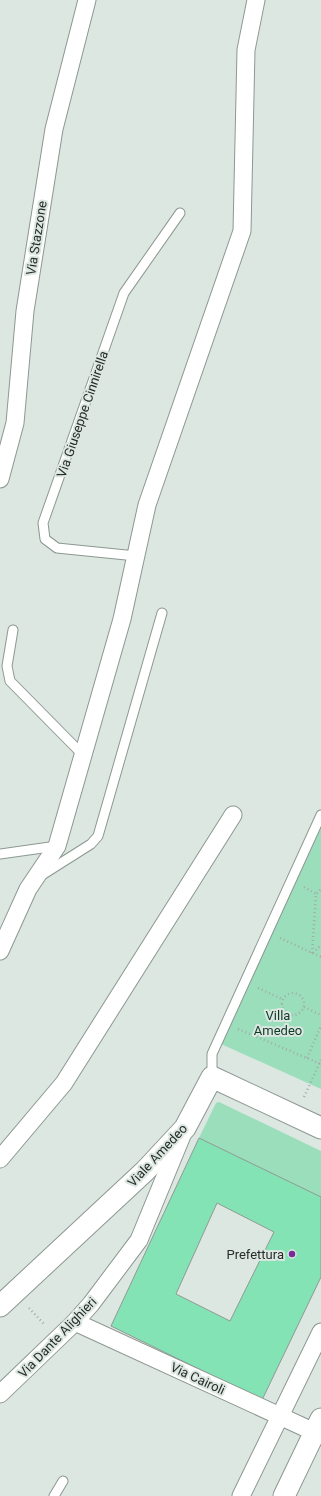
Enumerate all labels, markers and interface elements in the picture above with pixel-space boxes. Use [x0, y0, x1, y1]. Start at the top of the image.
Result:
street label: Via Stazzone [23, 200, 50, 276]
street label: Via Giuseppe Cinnirella [54, 349, 111, 479]
park label: Villa Amedeo [254, 1008, 302, 1038]
street label: Viale Amedeo [125, 1121, 190, 1190]
place label: Prefettura [226, 1247, 284, 1262]
marker: Prefettura [287, 1249, 297, 1259]
street label: Via Dante Alighieri [15, 1294, 99, 1381]
street label: Via Cairoli [168, 1359, 227, 1398]

